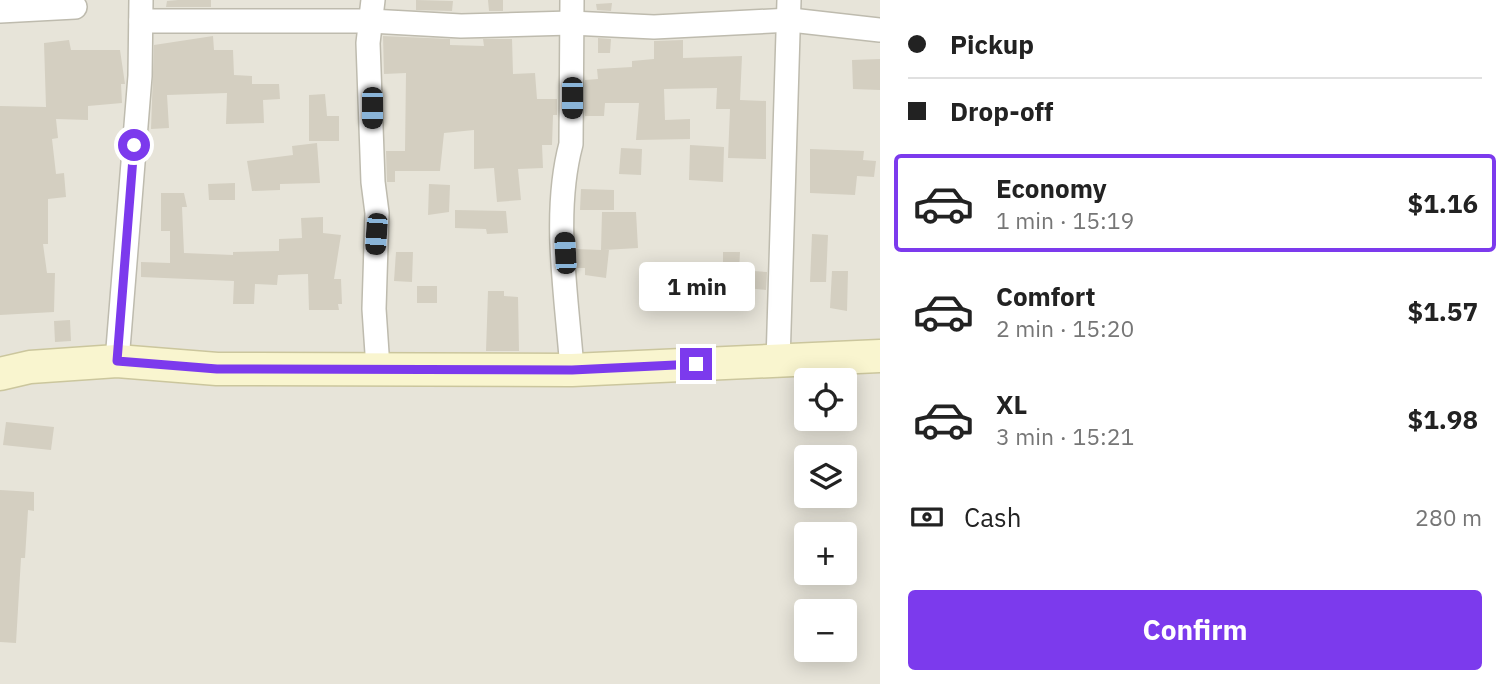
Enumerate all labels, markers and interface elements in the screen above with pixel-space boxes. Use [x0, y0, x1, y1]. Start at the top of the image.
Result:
text: Pickup [950, 27, 1034, 61]
car [562, 77, 583, 119]
car [362, 87, 383, 129]
text: Drop-off [950, 94, 1053, 128]
route start [118, 129, 150, 161]
text: Economy [996, 171, 1107, 205]
icon: car [912, 172, 975, 235]
text: $1.16 [1408, 186, 1478, 220]
text: 1 min · 15:19 [996, 205, 1134, 235]
car [365, 212, 388, 256]
car [554, 231, 577, 275]
callout: 1 min [638, 262, 754, 312]
text: 1 min [667, 271, 727, 301]
text: Comfort [996, 279, 1095, 313]
icon: car [912, 280, 975, 343]
text: $1.57 [1408, 294, 1478, 328]
text: 2 min · 15:20 [996, 313, 1134, 343]
route end [680, 348, 712, 380]
map controls [794, 368, 857, 662]
button: locate [794, 368, 857, 431]
text: XL [996, 387, 1027, 421]
icon: car [912, 388, 975, 451]
text: $1.98 [1408, 402, 1478, 436]
text: 3 min · 15:21 [996, 421, 1134, 451]
button: layers [794, 445, 857, 508]
icon: cash [908, 498, 946, 536]
text: Cash [964, 500, 1021, 534]
text: 280 m [1415, 502, 1482, 532]
button: + [794, 522, 857, 585]
button: Confirm [908, 590, 1482, 670]
button: − [794, 599, 857, 662]

